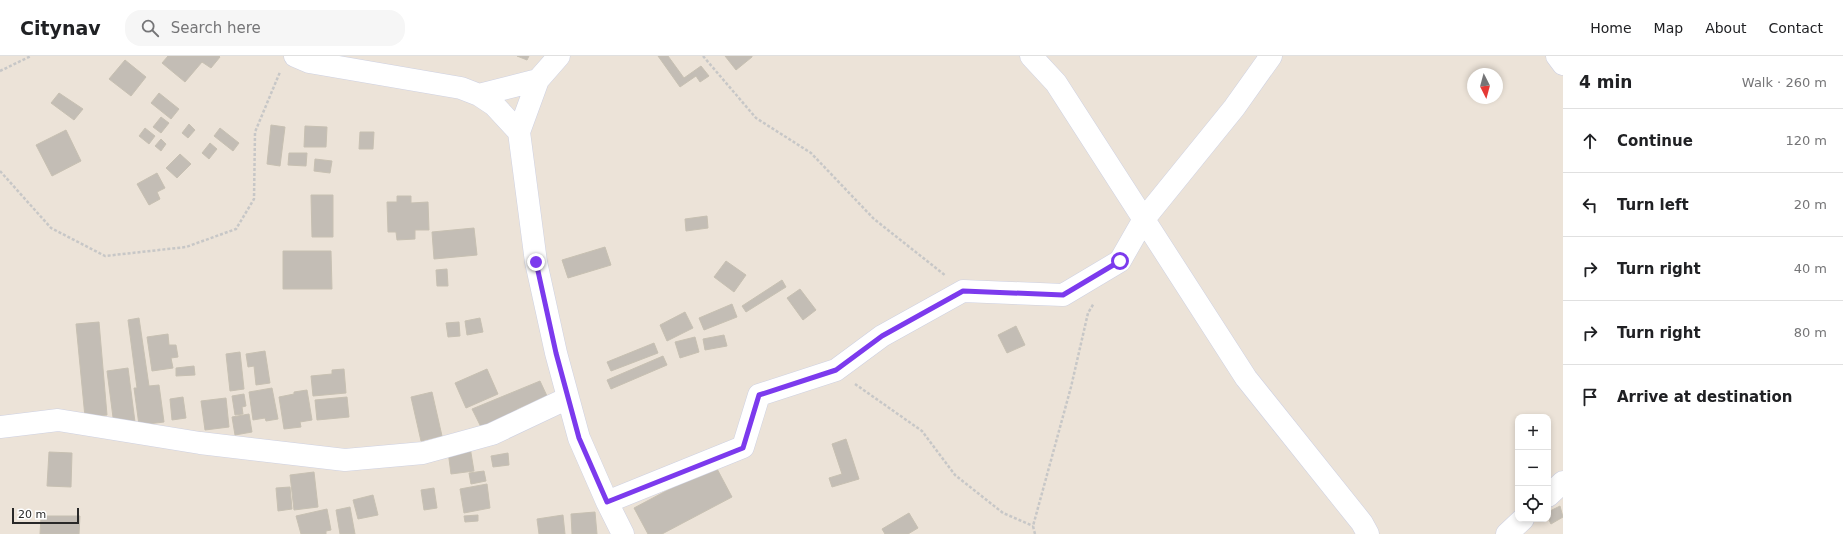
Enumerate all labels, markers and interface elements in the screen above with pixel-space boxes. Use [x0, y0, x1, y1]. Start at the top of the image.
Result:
search box [125, 10, 405, 46]
text: Citynav [20, 17, 101, 39]
icon: search [139, 17, 161, 39]
text: Search here [171, 19, 261, 37]
text: Home [1590, 20, 1632, 36]
text: Map [1654, 20, 1683, 36]
text: About [1705, 20, 1747, 36]
text: Contact [1769, 20, 1823, 36]
north arrow [1467, 68, 1503, 104]
text: 4 min [1579, 72, 1632, 92]
text: Walk · 260 m [1742, 75, 1827, 90]
icon: ahead [1579, 130, 1601, 152]
text: Continue [1617, 132, 1693, 150]
text: 120 m [1785, 133, 1827, 148]
icon: left [1579, 194, 1601, 216]
text: Turn left [1617, 196, 1689, 214]
text: 20 m [1794, 197, 1827, 212]
route start [1111, 252, 1129, 270]
route end [527, 253, 545, 271]
icon: right [1579, 258, 1601, 280]
text: Turn right [1617, 260, 1701, 278]
text: 40 m [1794, 261, 1827, 276]
icon: right [1579, 322, 1601, 344]
text: Turn right [1617, 324, 1701, 342]
text: 80 m [1794, 325, 1827, 340]
icon: arrive [1579, 386, 1601, 408]
text: Arrive at destination [1617, 388, 1792, 406]
map controls [1515, 414, 1551, 522]
button: + [1515, 414, 1551, 450]
button: − [1515, 450, 1551, 486]
button: locate [1515, 486, 1551, 522]
scale bar [12, 506, 79, 525]
text: 20 m [18, 508, 46, 521]

